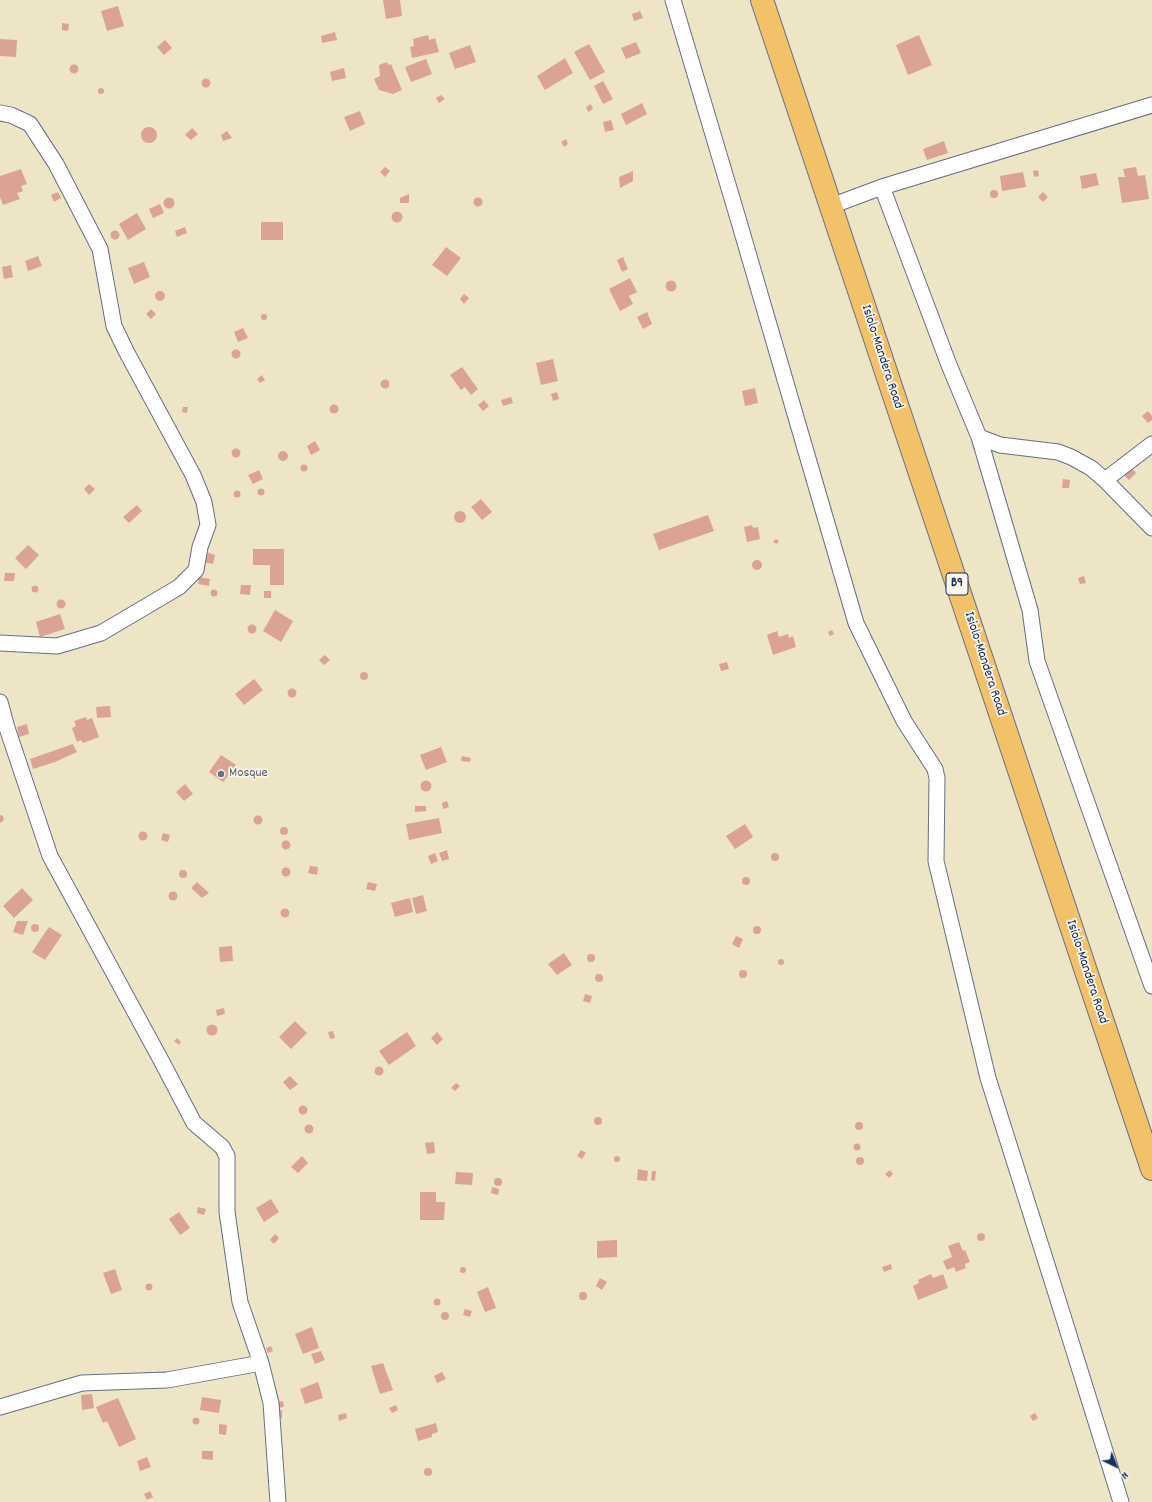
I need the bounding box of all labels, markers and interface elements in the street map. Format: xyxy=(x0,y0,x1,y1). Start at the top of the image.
street label: Isiolo-Mandera Road xyxy=(856,303,906,411)
road number: B9 xyxy=(946,573,968,595)
street label: Isiolo-Mandera Road xyxy=(959,610,1009,718)
place label: Mosque xyxy=(229,766,268,782)
marker: Mosque xyxy=(216,769,226,779)
street label: Isiolo-Mandera Road xyxy=(1061,918,1111,1026)
north arrow xyxy=(1096,1446,1136,1486)
text: N xyxy=(1117,1467,1132,1482)

